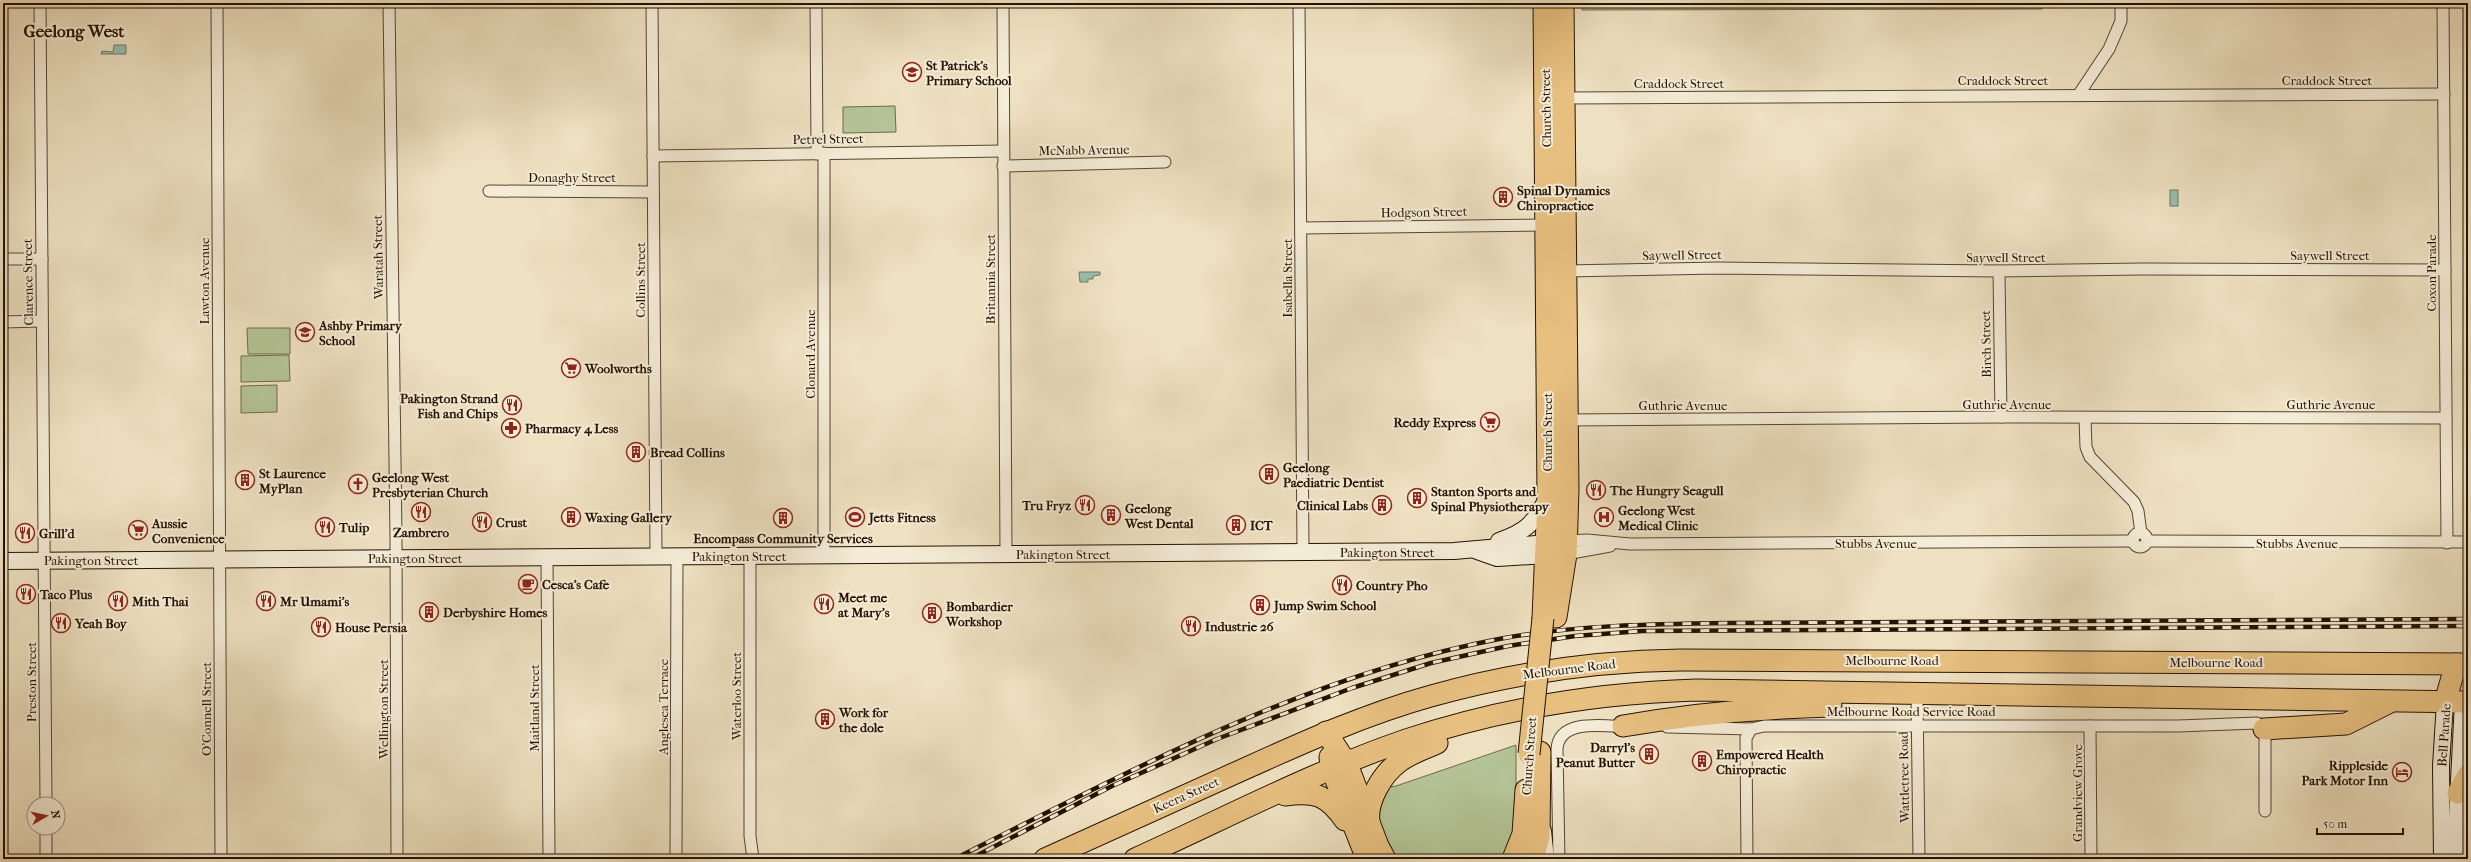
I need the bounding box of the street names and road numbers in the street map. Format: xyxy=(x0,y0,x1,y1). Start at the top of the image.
street label: Church Street xyxy=(1538,68,1554,148)
street label: Craddock Street xyxy=(1958,73,2049,88)
street label: Craddock Street xyxy=(2282,73,2373,88)
street label: Craddock Street xyxy=(1634,76,1725,91)
street label: Petrel Street xyxy=(792,131,864,147)
street label: McNabb Avenue xyxy=(1038,142,1130,158)
street label: Donaghy Street xyxy=(528,170,616,185)
street label: Hodgson Street xyxy=(1381,204,1468,220)
street label: Waratah Street xyxy=(370,214,386,300)
street label: Britannia Street xyxy=(983,233,998,324)
street label: Coxon Parade xyxy=(2424,234,2439,312)
street label: Lawton Avenue xyxy=(197,237,212,324)
street label: Clarence Street xyxy=(20,238,36,326)
street label: Isabella Street xyxy=(1280,238,1295,318)
street label: Collins Street xyxy=(633,242,648,318)
street label: Saywell Street xyxy=(1642,247,1722,263)
street label: Saywell Street xyxy=(2290,248,2370,263)
street label: Saywell Street xyxy=(1966,250,2046,265)
street label: Clonard Avenue xyxy=(803,309,818,399)
street label: Birch Street xyxy=(1978,310,1994,378)
street label: Church Street xyxy=(1540,392,1555,471)
street label: Guthrie Avenue xyxy=(1963,397,2052,412)
street label: Guthrie Avenue xyxy=(2287,397,2376,412)
street label: Guthrie Avenue xyxy=(1639,398,1728,413)
street label: Stubbs Avenue xyxy=(1835,536,1917,551)
street label: Stubbs Avenue xyxy=(2256,536,2338,551)
street label: Pakington Street xyxy=(1340,545,1435,560)
street label: Pakington Street xyxy=(1016,547,1111,562)
street label: Pakington Street xyxy=(692,549,787,564)
street label: Pakington Street xyxy=(368,551,463,566)
street label: Pakington Street xyxy=(44,553,139,568)
street label: Preston Street xyxy=(24,641,39,722)
street label: Waterloo Street xyxy=(729,652,744,741)
street label: Melbourne Road xyxy=(1845,653,1940,668)
street label: Melbourne Road xyxy=(2169,655,2264,670)
street label: Melbourne Road xyxy=(1522,656,1617,682)
street label: Anglesea Terrace xyxy=(656,658,671,756)
street label: Wellington Street xyxy=(376,659,391,760)
street label: O'Connell Street xyxy=(199,662,214,756)
street label: Maitland Street xyxy=(527,664,542,752)
street label: Bell Parade xyxy=(2434,702,2454,767)
street label: Melbourne Road Service Road xyxy=(1826,704,1996,719)
street label: Church Street xyxy=(1519,716,1539,796)
street label: Wattletree Road xyxy=(1896,730,1912,824)
street label: Grandview Grove xyxy=(2070,743,2085,842)
street label: Keera Street xyxy=(1151,774,1222,816)

